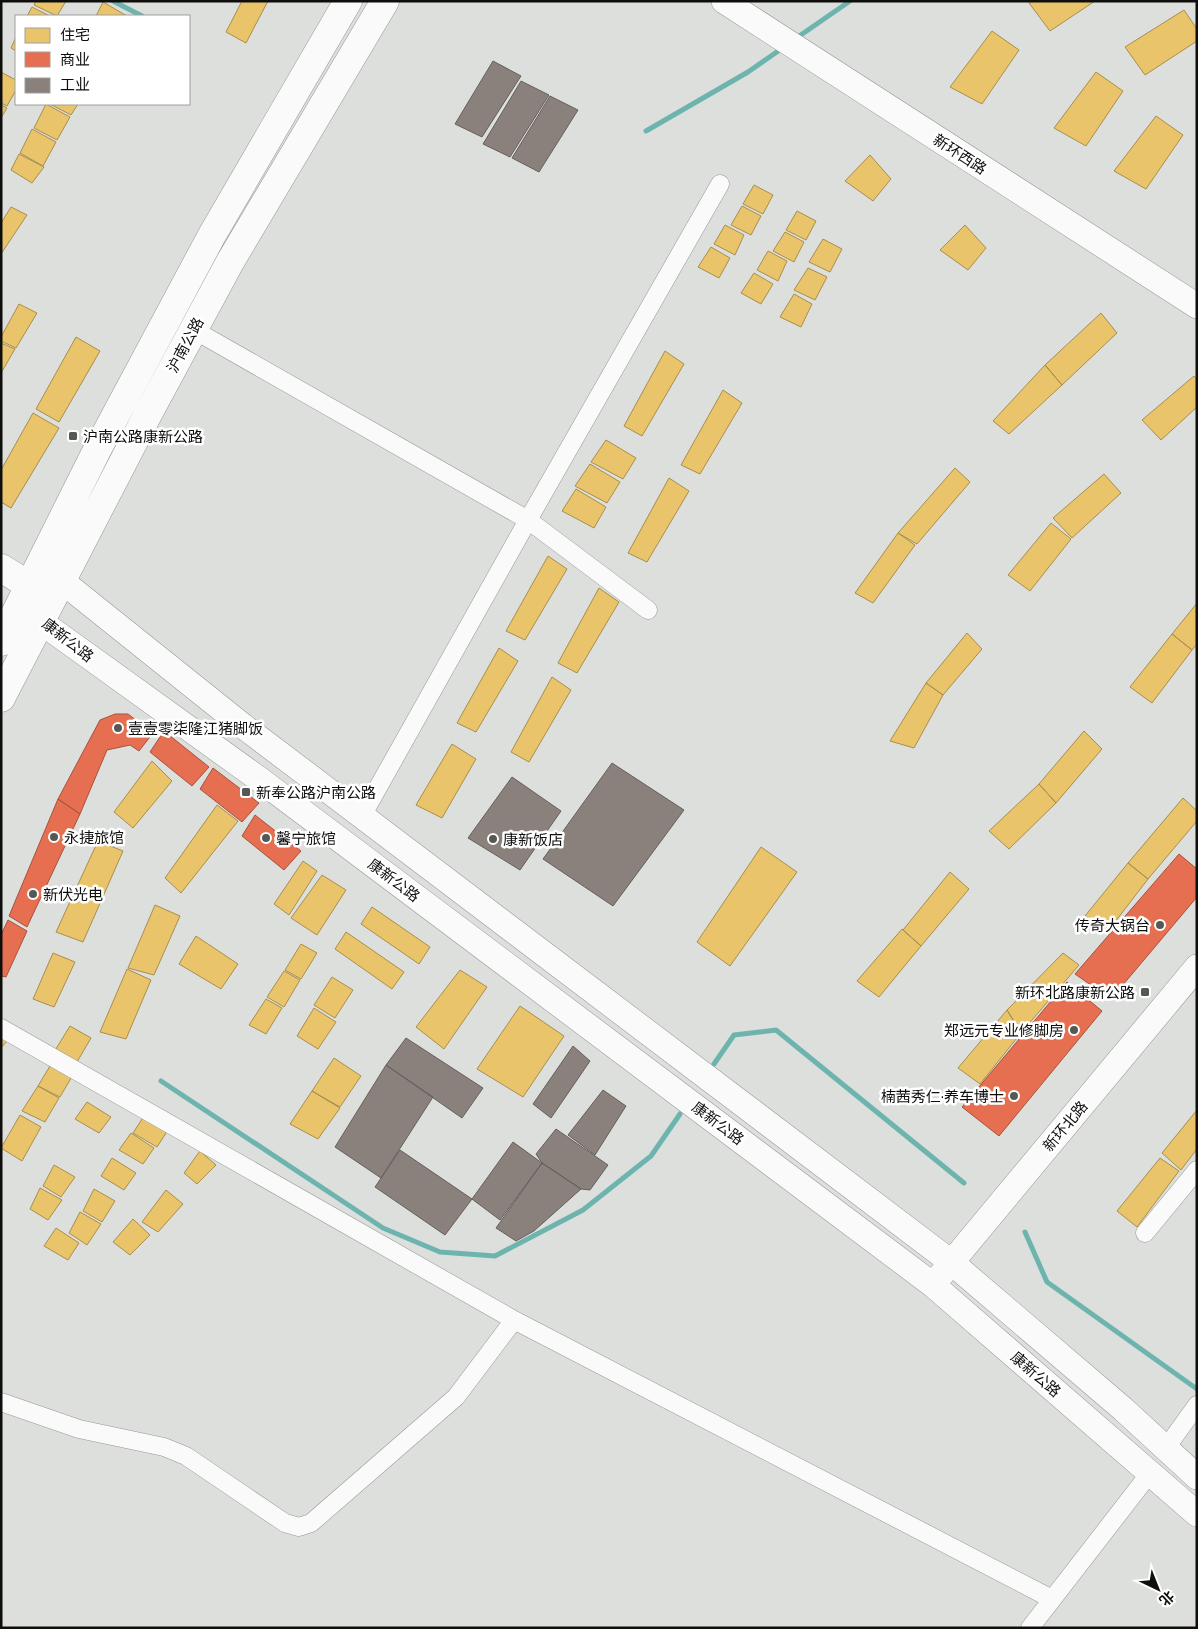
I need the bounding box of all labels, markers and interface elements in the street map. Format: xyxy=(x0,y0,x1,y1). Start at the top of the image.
legend xyxy=(15,15,190,105)
text: 住宅 xyxy=(60,23,90,46)
text: 商业 xyxy=(60,48,90,71)
text: 工业 xyxy=(60,73,90,96)
street label: 新环西路 xyxy=(929,128,991,180)
street label: 沪南公路 xyxy=(161,313,209,377)
place label: 沪南公路康新公路 xyxy=(83,425,203,448)
marker: 沪南公路康新公路 xyxy=(67,430,79,442)
street label: 康新公路 xyxy=(37,612,99,668)
place label: 壹壹零柒隆江猪脚饭 xyxy=(128,717,263,740)
marker: 壹壹零柒隆江猪脚饭 xyxy=(112,722,124,734)
place label: 新奉公路沪南公路 xyxy=(256,781,376,804)
marker: 新奉公路沪南公路 xyxy=(240,786,252,798)
place label: 永捷旅馆 xyxy=(64,826,124,849)
place label: 馨宁旅馆 xyxy=(276,827,336,850)
place label: 康新饭店 xyxy=(503,828,563,851)
marker: 永捷旅馆 xyxy=(48,831,60,843)
marker: 馨宁旅馆 xyxy=(260,832,272,844)
marker: 康新饭店 xyxy=(487,833,499,845)
street label: 康新公路 xyxy=(363,853,425,907)
place label: 新伏光电 xyxy=(43,883,103,906)
marker: 新伏光电 xyxy=(27,888,39,900)
place label: 传奇大锅台 xyxy=(1075,914,1150,937)
marker: 传奇大锅台 xyxy=(1154,919,1166,931)
place label: 新环北路康新公路 xyxy=(1015,981,1135,1004)
marker: 新环北路康新公路 xyxy=(1139,986,1151,998)
place label: 郑远元专业修脚房 xyxy=(944,1019,1064,1042)
marker: 郑远元专业修脚房 xyxy=(1068,1024,1080,1036)
place label: 楠茜秀仁·养车博士 xyxy=(881,1085,1004,1108)
marker: 楠茜秀仁·养车博士 xyxy=(1008,1090,1020,1102)
street label: 康新公路 xyxy=(687,1096,749,1150)
street label: 新环北路 xyxy=(1037,1096,1093,1156)
street label: 康新公路 xyxy=(1006,1346,1066,1402)
north arrow xyxy=(1133,1564,1183,1614)
text: 北 xyxy=(1155,1586,1179,1611)

